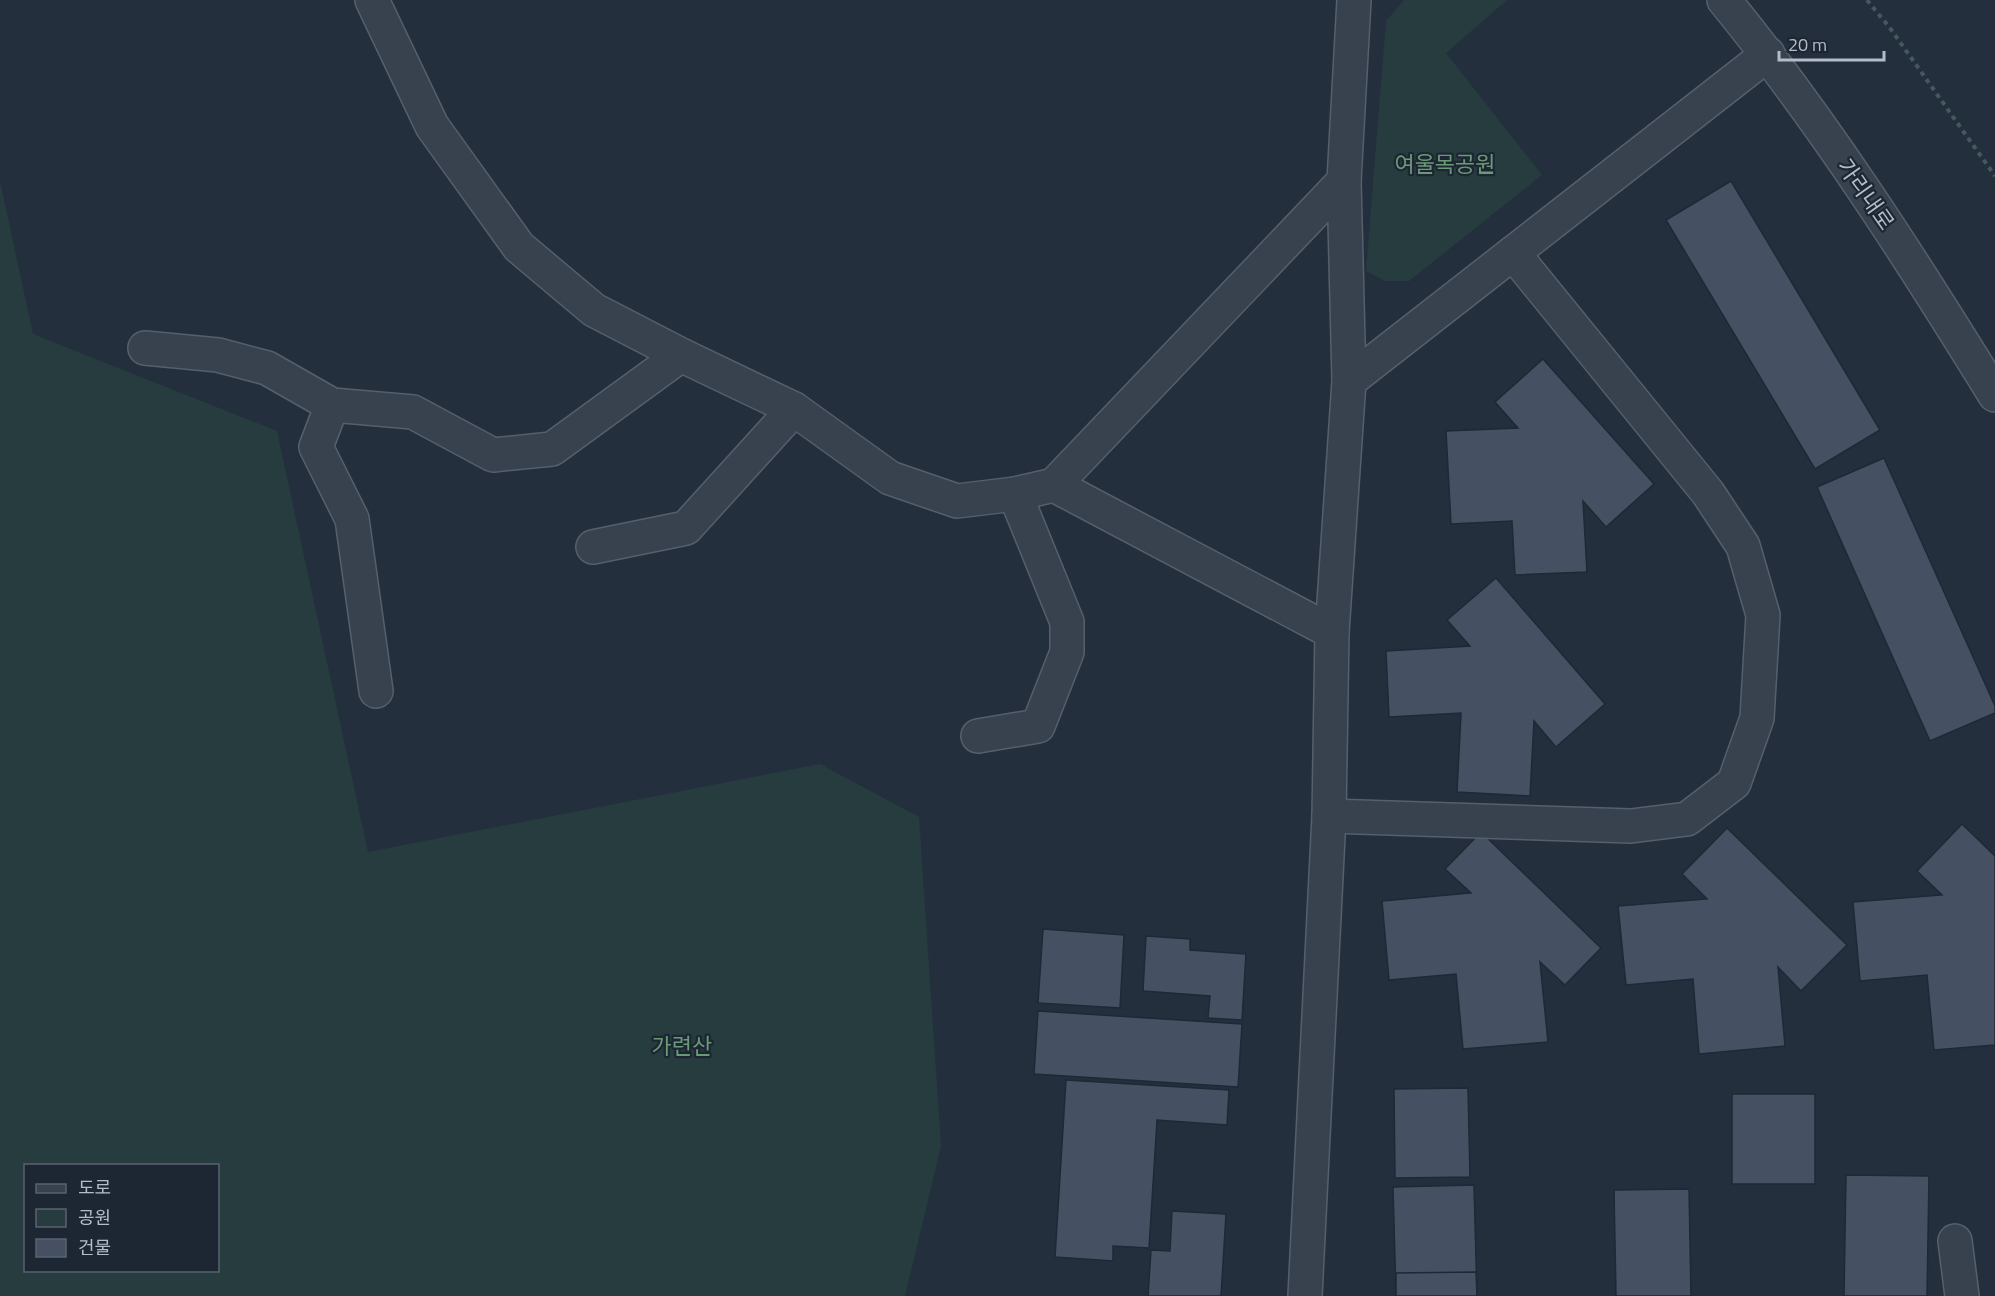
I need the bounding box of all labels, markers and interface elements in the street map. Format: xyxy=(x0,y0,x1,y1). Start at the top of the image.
scale bar xyxy=(1779,24,1884,62)
text: 20 m xyxy=(1788,31,1827,58)
park label: 여울목공원 xyxy=(1394,147,1496,181)
street label: 가리내로 xyxy=(1829,151,1903,237)
park label: 가련산 xyxy=(652,1029,712,1063)
legend xyxy=(24,1164,219,1272)
text: 도로 xyxy=(78,1174,111,1201)
text: 공원 xyxy=(78,1204,111,1231)
text: 건물 xyxy=(78,1234,111,1261)

